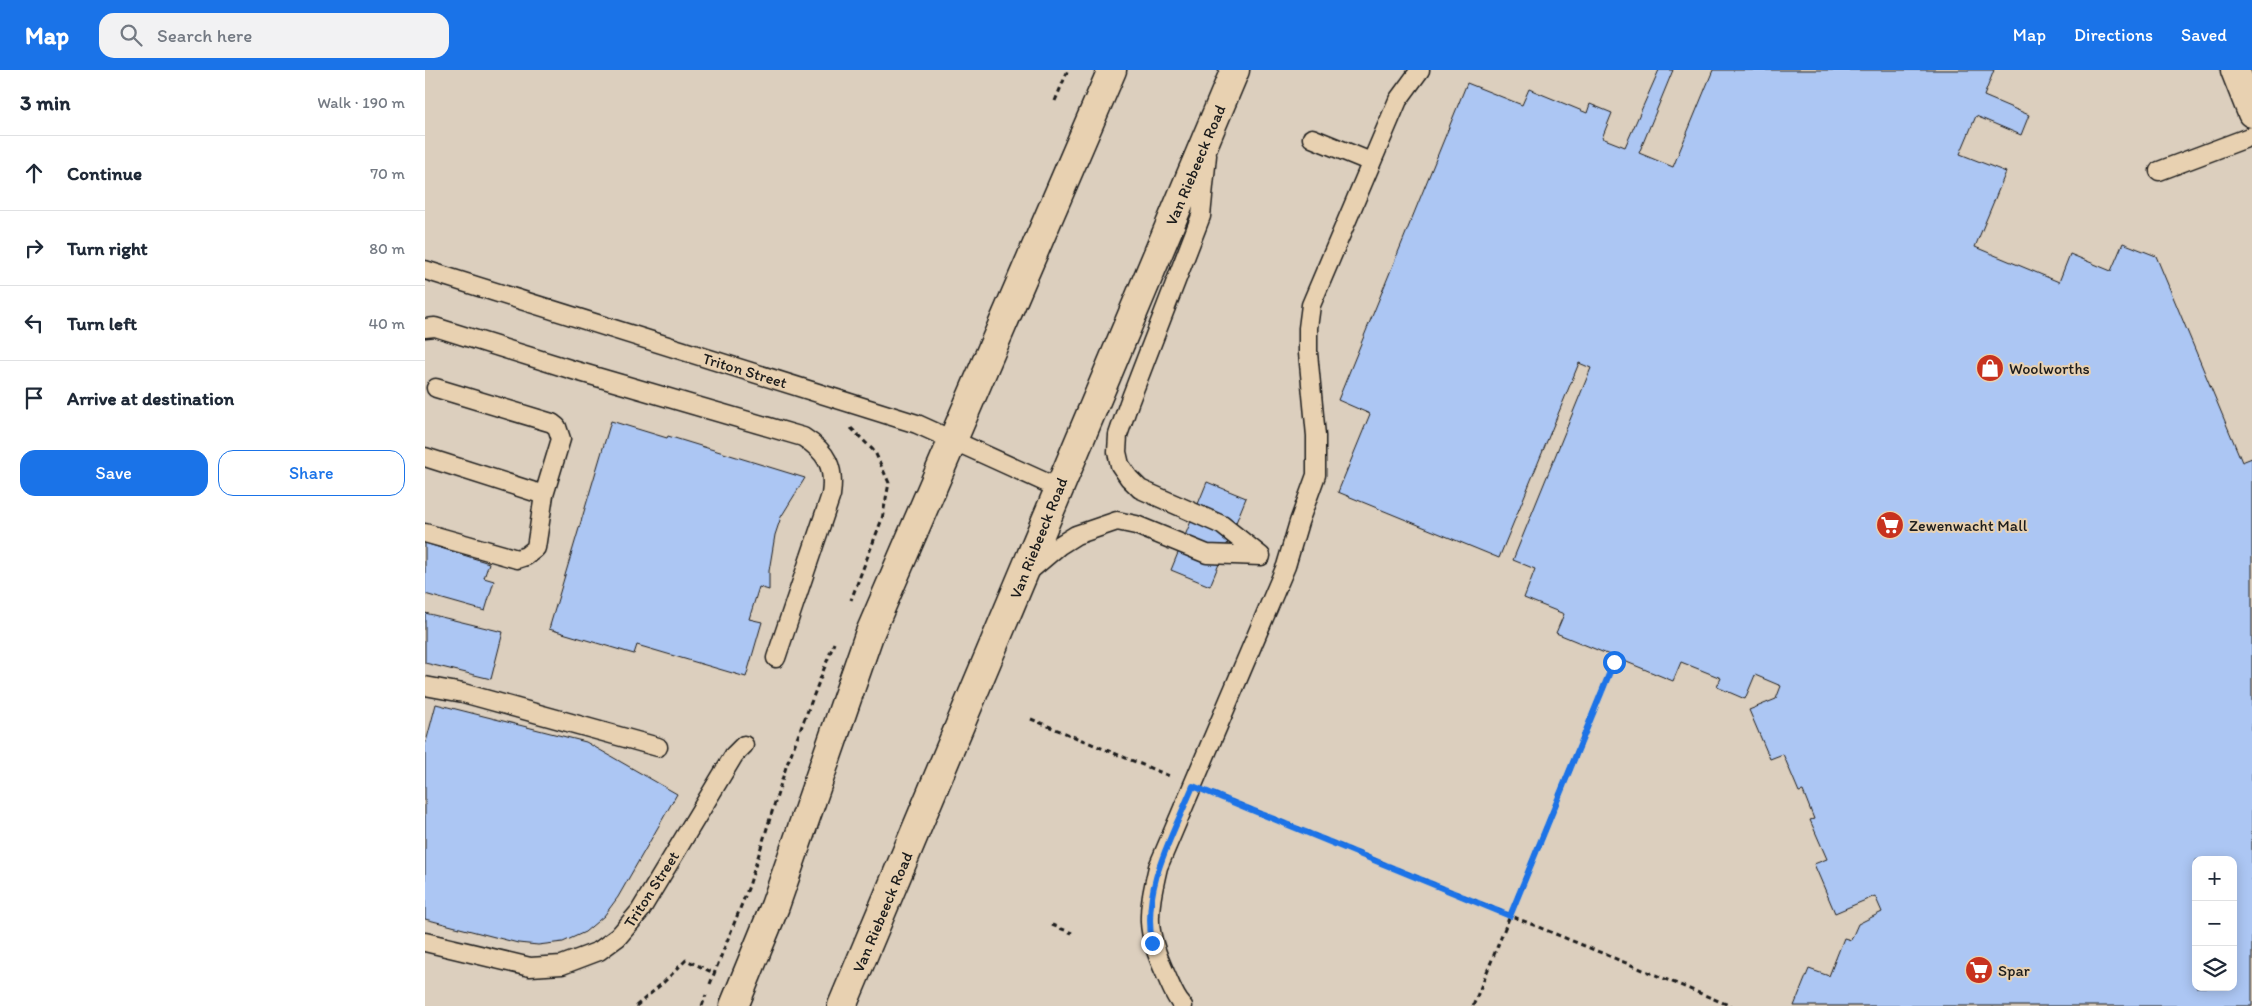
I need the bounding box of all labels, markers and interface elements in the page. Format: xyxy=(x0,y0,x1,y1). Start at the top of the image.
search box xyxy=(99,13,449,58)
text: Map xyxy=(25,21,69,50)
icon: search xyxy=(117,21,145,49)
text: Search here xyxy=(157,24,252,47)
text: Map xyxy=(2013,24,2046,46)
text: Directions xyxy=(2074,24,2153,46)
text: Saved xyxy=(2181,24,2227,46)
text: 3 min xyxy=(20,90,70,115)
text: Walk · 190 m xyxy=(317,93,405,112)
street label: Van Riebeeck Road xyxy=(1161,102,1230,228)
icon: ahead xyxy=(20,159,48,187)
text: Continue xyxy=(67,162,142,185)
text: 70 m xyxy=(370,164,405,183)
icon: right xyxy=(20,234,48,262)
text: Turn right xyxy=(67,237,148,260)
text: 80 m xyxy=(369,239,405,258)
icon: left xyxy=(20,309,48,337)
text: Turn left xyxy=(67,312,137,335)
text: 40 m xyxy=(368,314,405,333)
street label: Triton Street xyxy=(700,349,789,392)
shop icon: Woolworths xyxy=(1975,353,2005,383)
place label: Woolworths xyxy=(2009,359,2090,378)
icon: arrive xyxy=(20,384,48,412)
text: Arrive at destination xyxy=(67,387,234,410)
button: Save xyxy=(20,450,208,496)
button: Share xyxy=(218,450,405,496)
street label: Van Riebeeck Road xyxy=(1005,474,1072,602)
supermarket icon: Zewenwacht Mall xyxy=(1875,510,1905,540)
place label: Zewenwacht Mall xyxy=(1909,516,2028,535)
route start xyxy=(1603,651,1626,674)
street label: Triton Street xyxy=(620,847,683,931)
street label: Van Riebeeck Road xyxy=(848,849,917,975)
map controls xyxy=(2192,856,2237,991)
button: + xyxy=(2192,856,2237,901)
button: − xyxy=(2192,901,2237,946)
route end xyxy=(1141,932,1164,955)
button: layers xyxy=(2192,946,2237,991)
supermarket icon: Spar xyxy=(1964,955,1994,985)
place label: Spar xyxy=(1998,961,2030,980)

